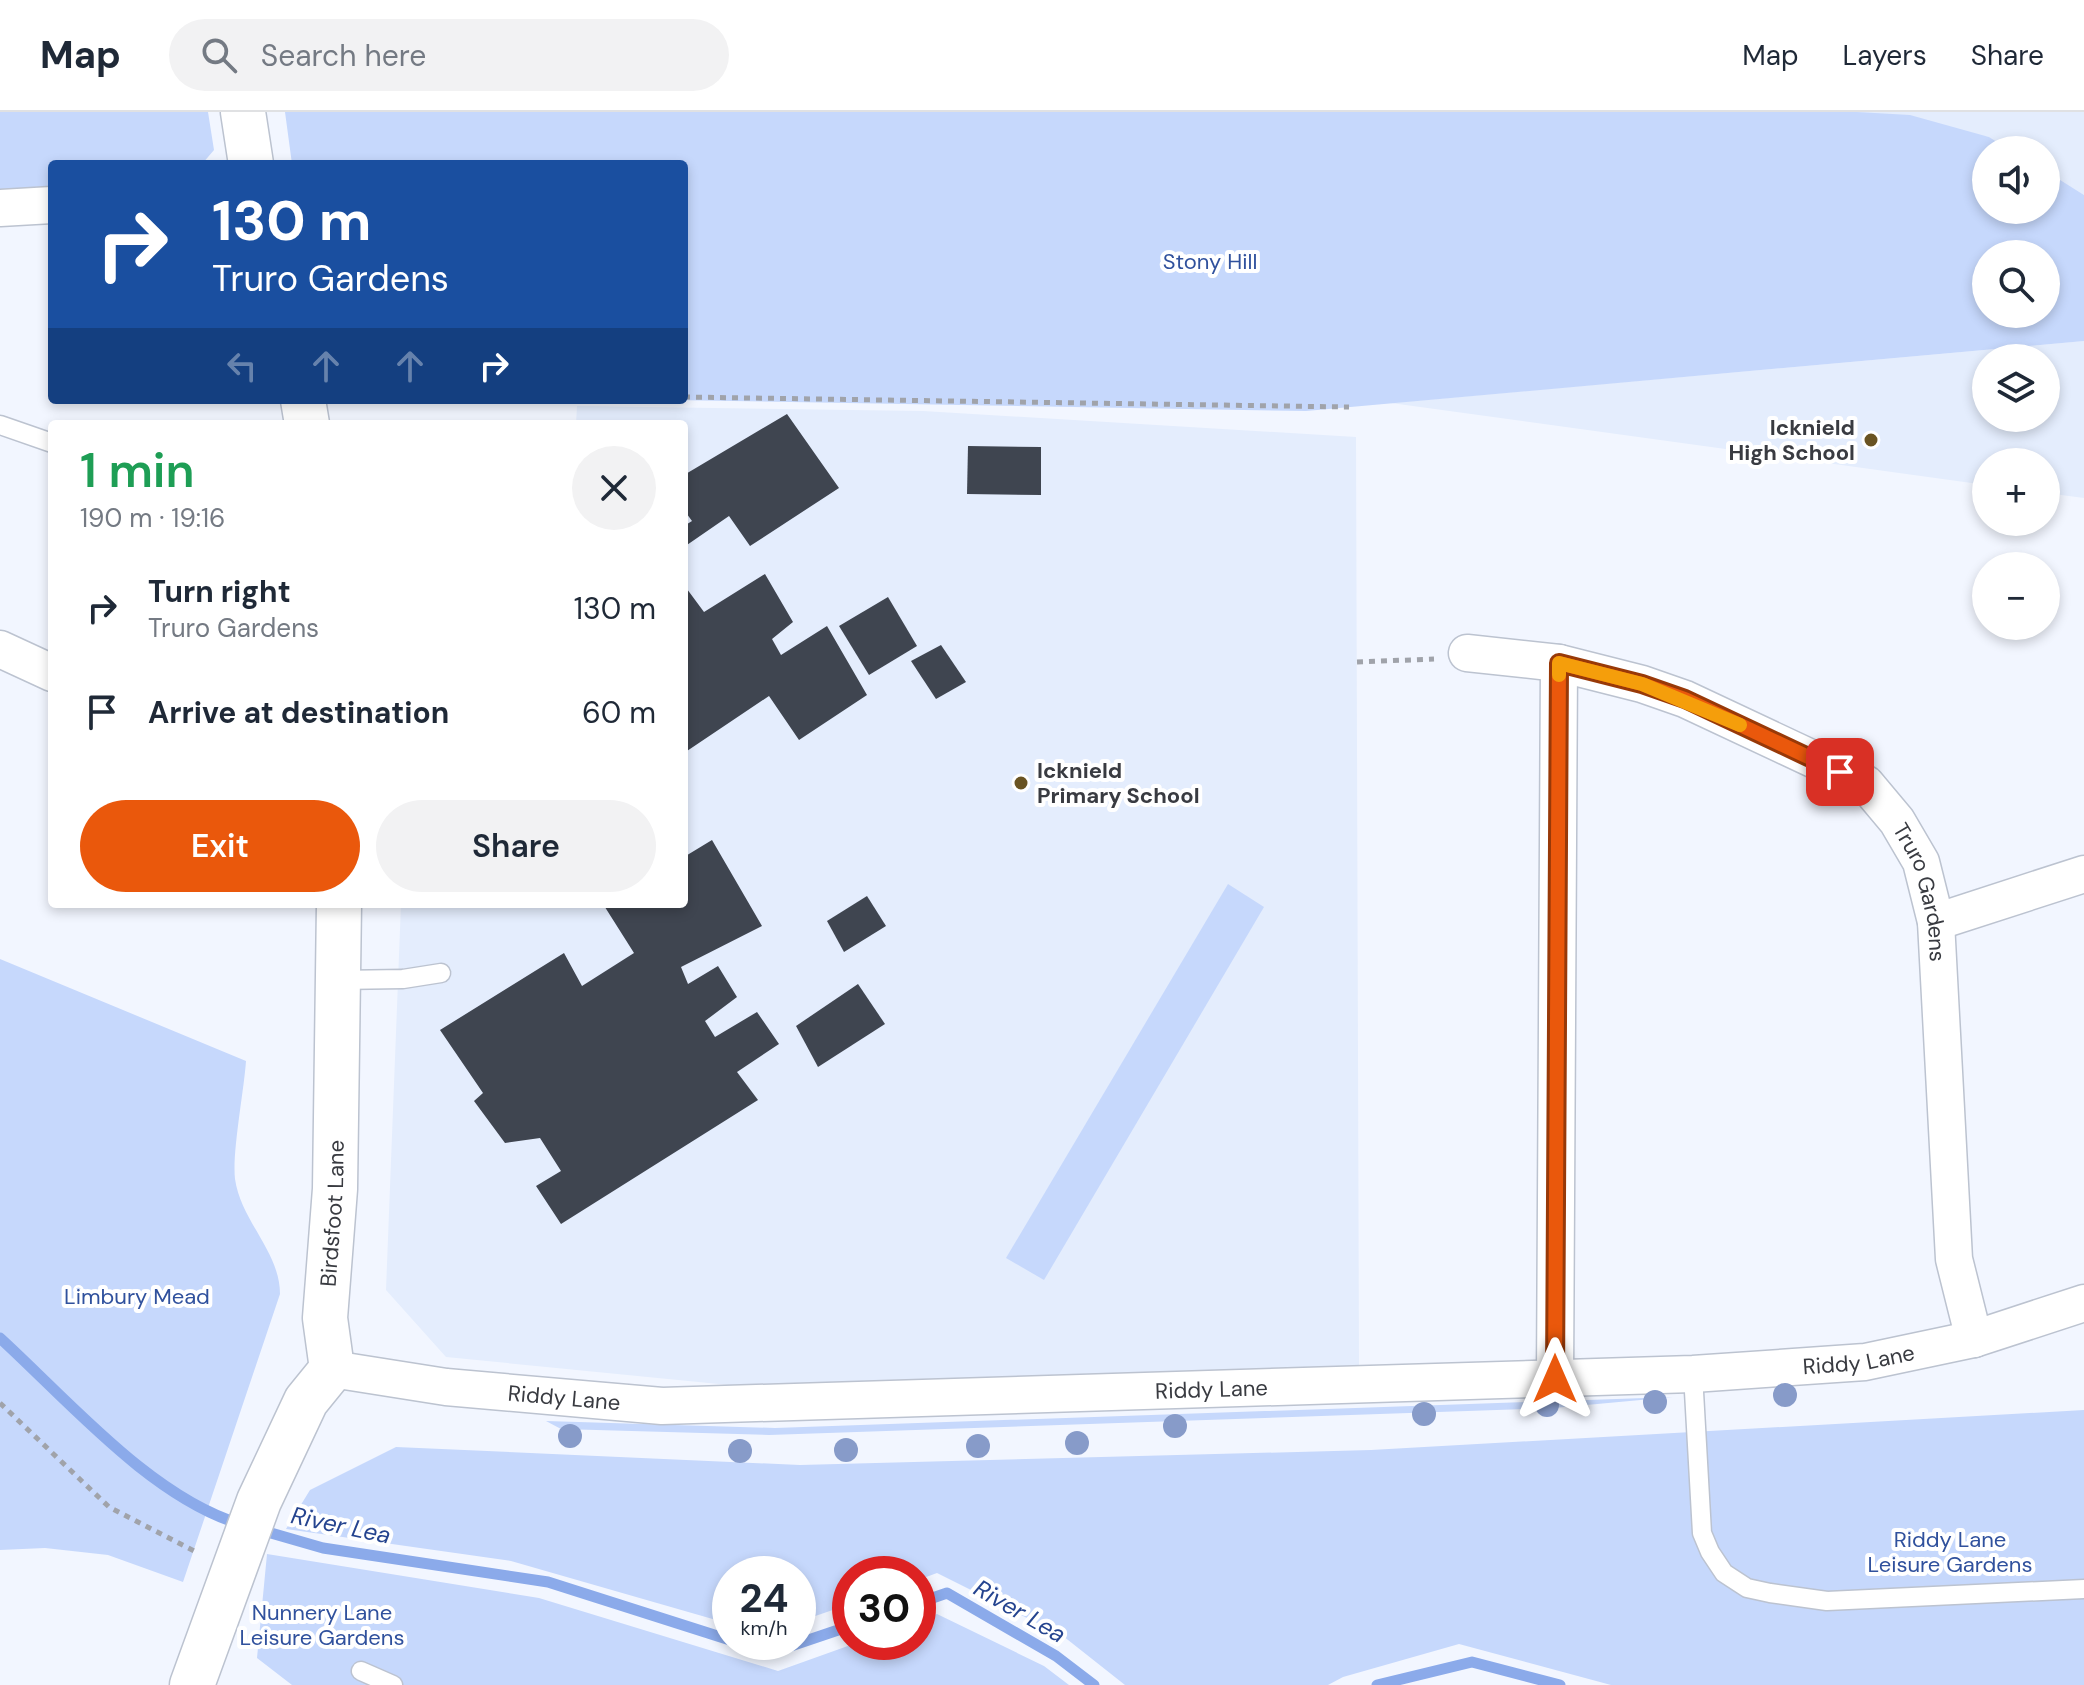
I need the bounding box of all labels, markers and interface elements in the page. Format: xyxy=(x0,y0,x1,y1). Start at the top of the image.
search box xyxy=(169,19,729,91)
text: Map xyxy=(40,30,121,80)
icon: search xyxy=(197,33,241,77)
text: Search here xyxy=(261,36,426,75)
text: Map xyxy=(1742,37,1799,74)
text: Layers xyxy=(1843,37,1927,74)
text: Share xyxy=(1971,37,2044,74)
map controls xyxy=(1972,136,2060,640)
button: sound xyxy=(1972,136,2060,224)
text: 130 m xyxy=(212,184,371,257)
icon: right xyxy=(80,192,184,296)
button: search xyxy=(1972,240,2060,328)
park label: Stony Hill xyxy=(1163,247,1257,276)
text: Truro Gardens xyxy=(212,255,449,302)
icon: left xyxy=(220,344,264,388)
icon: ahead xyxy=(304,344,348,388)
icon: ahead xyxy=(388,344,432,388)
icon: right xyxy=(472,344,516,388)
button: layers xyxy=(1972,344,2060,432)
place label: Icknield High School xyxy=(1728,413,1855,467)
marker: Icknield High School xyxy=(1862,431,1880,449)
text: 1 min xyxy=(80,439,195,502)
button: close xyxy=(572,446,656,530)
button: + xyxy=(1972,448,2060,536)
text: 190 m · 19:16 xyxy=(80,501,225,535)
button: − xyxy=(1972,552,2060,640)
text: Turn right xyxy=(148,572,291,611)
icon: right xyxy=(80,586,124,630)
text: 130 m xyxy=(574,589,656,628)
text: Truro Gardens xyxy=(148,611,319,645)
icon: arrive xyxy=(80,690,124,734)
text: Arrive at destination xyxy=(148,693,449,732)
text: 60 m xyxy=(582,693,656,732)
pin xyxy=(1806,738,1874,806)
icon: arrive xyxy=(1818,750,1862,794)
place label: Icknield Primary School xyxy=(1037,756,1200,810)
marker: Icknield Primary School xyxy=(1012,774,1030,792)
button: Exit xyxy=(80,800,360,892)
button: Share xyxy=(376,800,656,892)
street label: Truro Gardens xyxy=(1887,817,1953,962)
street label: Birdsfoot Lane xyxy=(313,1140,350,1288)
park label: Limbury Mead xyxy=(64,1282,210,1311)
position arrow xyxy=(1513,1337,1597,1421)
street label: Riddy Lane xyxy=(1802,1337,1917,1381)
street label: Riddy Lane xyxy=(1155,1373,1268,1405)
street label: Riddy Lane xyxy=(507,1378,622,1417)
water label: River Lea xyxy=(288,1499,394,1551)
park label: Riddy Lane Leisure Gardens xyxy=(1868,1525,2032,1579)
speed limit sign: 30 xyxy=(832,1556,936,1660)
text: 24 xyxy=(740,1572,788,1624)
water label: River Lea xyxy=(968,1572,1072,1650)
park label: Nunnery Lane Leisure Gardens xyxy=(240,1598,404,1652)
text: km/h xyxy=(740,1615,788,1641)

